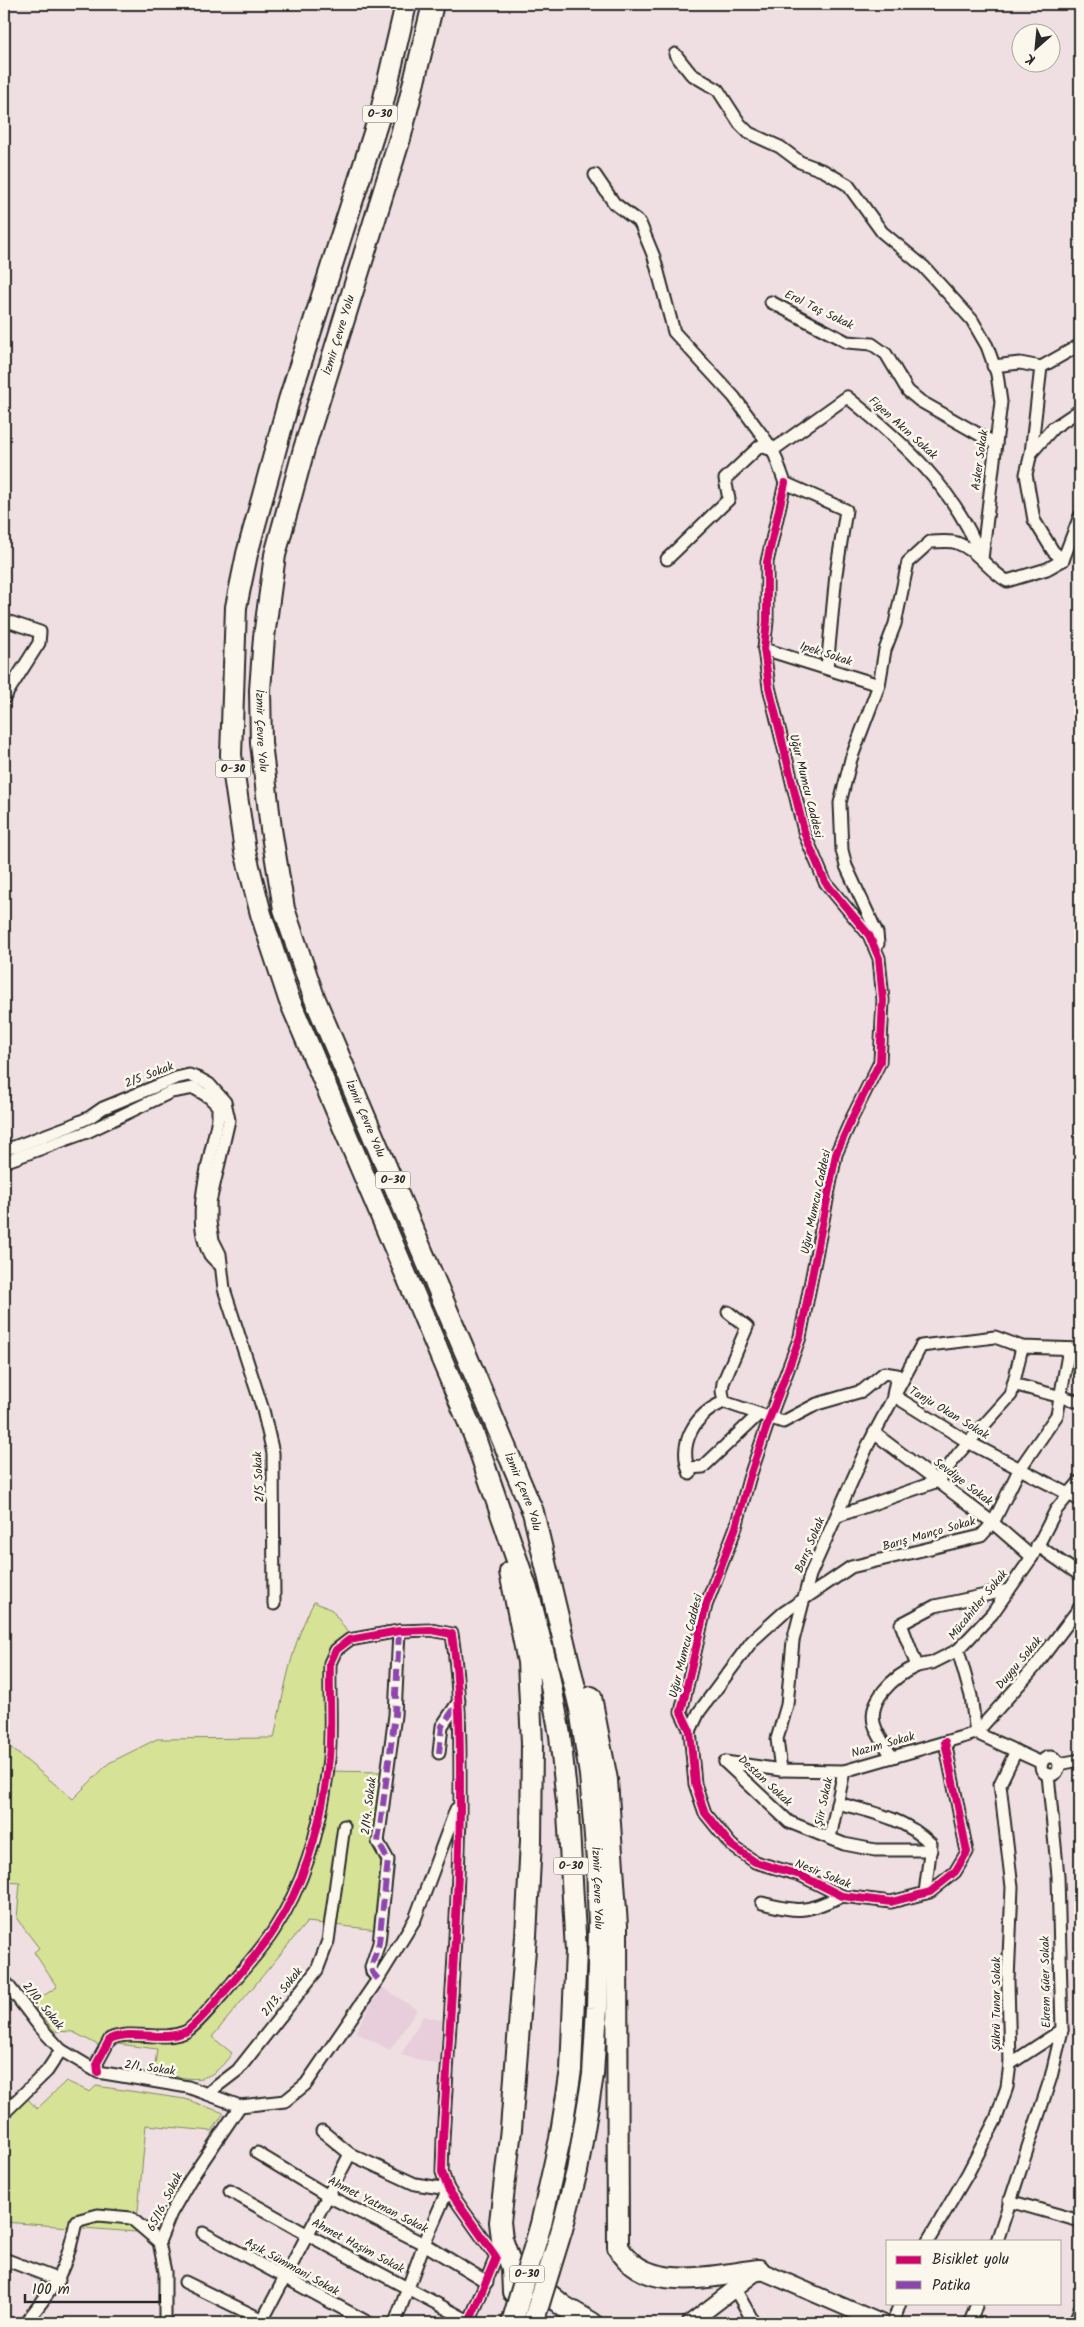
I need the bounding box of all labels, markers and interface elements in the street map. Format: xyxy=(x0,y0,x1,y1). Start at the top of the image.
north arrow xyxy=(1012,22,1062,72)
text: K xyxy=(1021,47,1039,70)
road number: O-30 xyxy=(362,106,398,122)
street label: Erol Taş Sokak xyxy=(781,285,857,335)
street label: İzmir Çevre Yolu xyxy=(318,292,360,378)
street label: Figen Akın Sokak xyxy=(864,392,942,465)
street label: Asker Sokak xyxy=(966,428,994,491)
street label: Ipek Sokak xyxy=(797,637,855,671)
street label: İzmir Çevre Yolu xyxy=(250,689,274,773)
street label: Uğur Mumcu Caddesi xyxy=(784,732,828,841)
road number: O-30 xyxy=(216,761,250,778)
street label: 2/5 Sokak xyxy=(122,1057,177,1093)
street label: İzmir Çevre Yolu xyxy=(341,1077,391,1161)
street label: Uğur Mumcu Caddesi xyxy=(796,1147,837,1256)
road number: O-30 xyxy=(376,1172,410,1188)
street label: Tanju Okan Sokak xyxy=(905,1382,993,1445)
street label: İzmir Çevre Yolu xyxy=(499,1449,547,1533)
street label: 2/5 Sokak xyxy=(248,1451,270,1503)
street label: Sevdiye Sokak xyxy=(929,1453,997,1511)
street label: Barış Manço Sokak xyxy=(880,1512,978,1556)
street label: Barış Sokak xyxy=(790,1514,830,1576)
street label: Mücahitler Sokak xyxy=(944,1565,1013,1644)
street label: Uğur Mumcu Caddesi xyxy=(664,1591,708,1700)
street label: Duygu Sokak xyxy=(991,1632,1047,1694)
street label: Nazım Sokak xyxy=(849,1727,917,1763)
street label: Destan Sokak xyxy=(733,1751,797,1812)
street label: Şiir Sokak xyxy=(810,1775,839,1828)
street label: 2/14. Sokak xyxy=(356,1776,382,1836)
street label: İzmir Çevre Yolu xyxy=(586,1846,609,1930)
street label: Nesir Sokak xyxy=(792,1854,854,1894)
road number: O-30 xyxy=(554,1858,588,1874)
street label: Ekrem Güer Sokak xyxy=(1036,1935,1056,2028)
street label: Şükrü Tunar Sokak xyxy=(987,1957,1006,2051)
street label: 2/13. Sokak xyxy=(257,1963,308,2021)
street label: 2/10. Sokak xyxy=(18,1978,69,2035)
street label: 2/1. Sokak xyxy=(123,2055,177,2081)
street label: 65/16. Sokak xyxy=(142,2169,188,2235)
street label: Ahmet Yatman Sokak xyxy=(325,2171,432,2239)
street label: Ahmet Haşim Sokak xyxy=(308,2213,408,2279)
street label: Aşık Sümmani Sokak xyxy=(241,2233,343,2301)
legend xyxy=(886,2240,1062,2304)
text: Bisiklet yolu xyxy=(932,2248,1009,2272)
road number: O-30 xyxy=(510,2266,544,2282)
scale bar xyxy=(25,2272,160,2304)
text: Patika xyxy=(932,2274,971,2298)
text: 100 m xyxy=(32,2278,70,2302)

